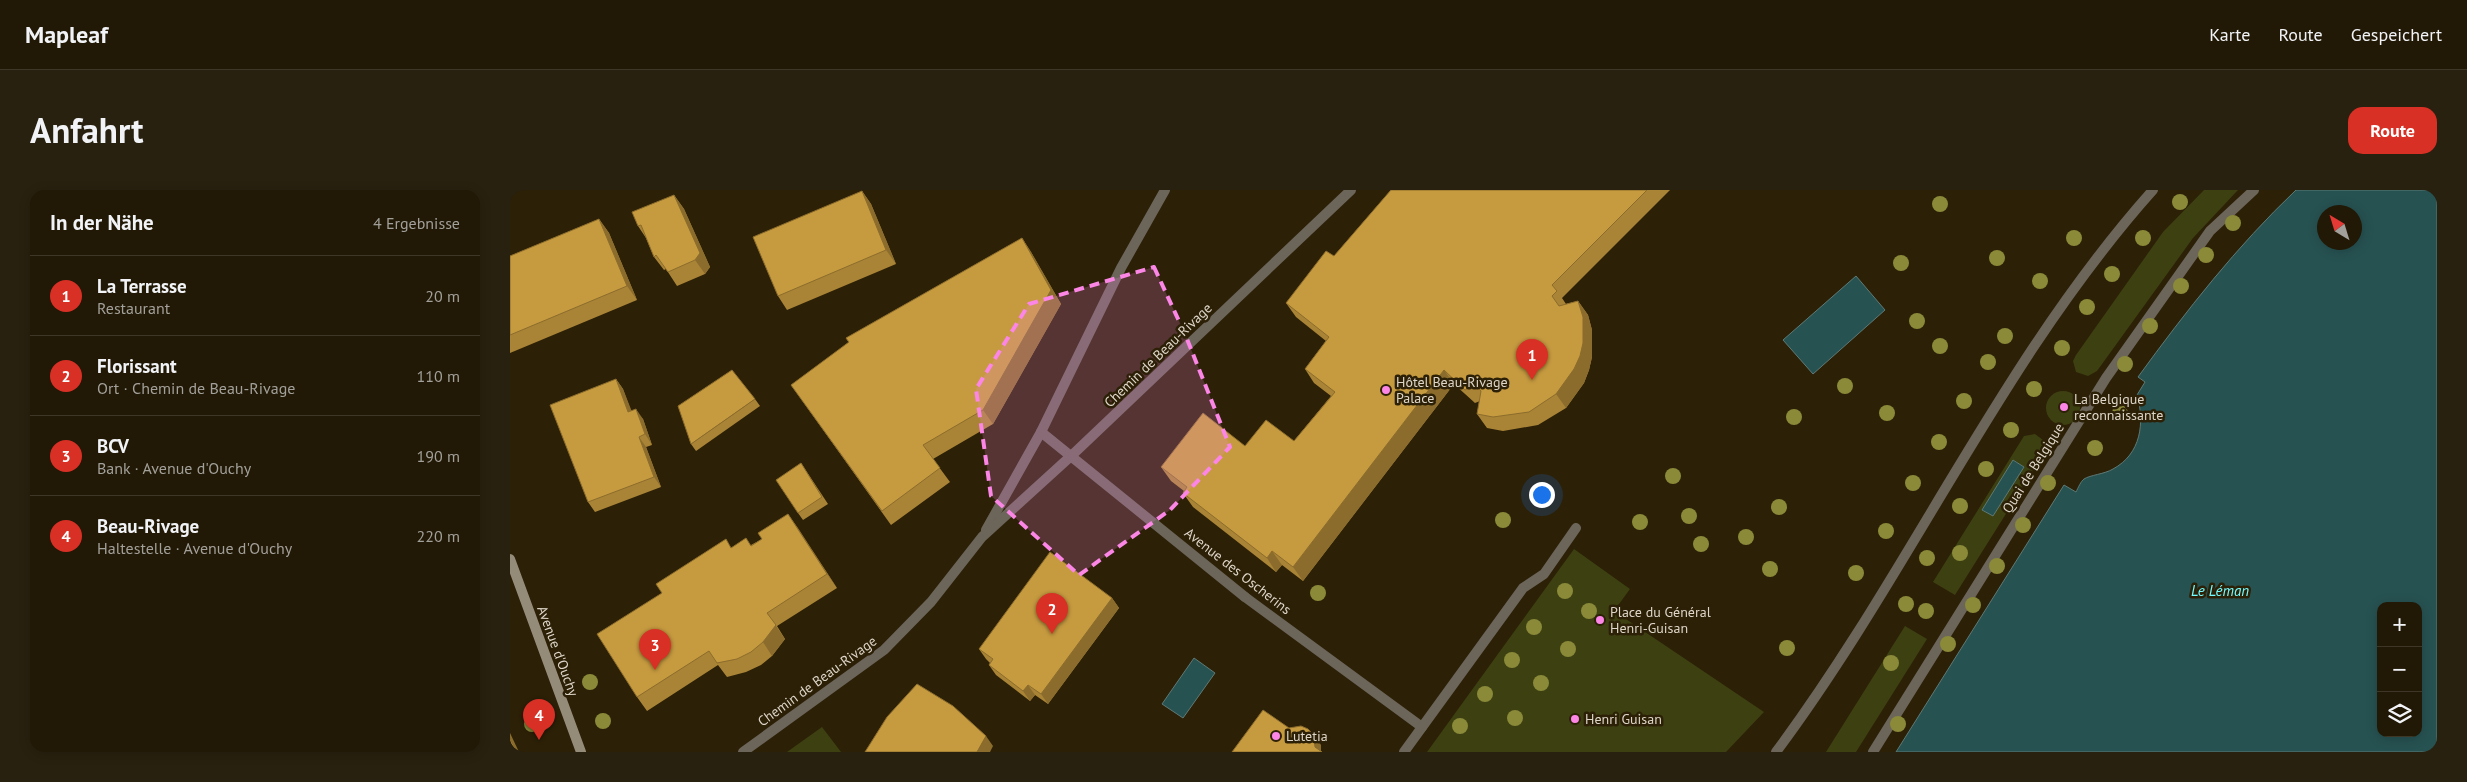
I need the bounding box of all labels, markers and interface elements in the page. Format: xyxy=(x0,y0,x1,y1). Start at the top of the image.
text: Mapleaf xyxy=(25,19,108,50)
text: Karte xyxy=(2209,23,2250,46)
text: Route xyxy=(2278,23,2323,46)
text: Gespeichert xyxy=(2351,23,2442,46)
text: Anfahrt xyxy=(30,107,143,153)
button: Route xyxy=(2348,107,2437,154)
north arrow xyxy=(2317,205,2362,250)
text: In der Nähe xyxy=(50,209,154,236)
text: 4 Ergebnisse xyxy=(373,213,460,233)
text: La Terrasse xyxy=(97,274,187,298)
text: 1 xyxy=(61,286,71,306)
text: 20 m xyxy=(425,286,460,306)
text: Restaurant xyxy=(97,298,170,318)
street label: Chemin de Beau-Rivage xyxy=(1100,299,1216,411)
pin: 1 xyxy=(1516,339,1548,380)
text: Florissant xyxy=(97,354,177,378)
text: 2 xyxy=(61,366,71,386)
text: 110 m xyxy=(417,366,460,386)
place label: Hôtel Beau-Rivage Palace xyxy=(1396,373,1508,407)
text: Ort · Chemin de Beau-Rivage xyxy=(97,378,295,398)
marker: Hôtel Beau-Rivage Palace xyxy=(1380,384,1392,396)
place label: La Belgique reconnaissante xyxy=(2074,390,2163,424)
marker: La Belgique reconnaissante xyxy=(2058,401,2070,413)
street label: Quai de Belgique xyxy=(1998,420,2068,516)
text: BCV xyxy=(97,434,129,458)
text: 3 xyxy=(61,446,71,466)
text: 190 m xyxy=(417,446,460,466)
text: Bank · Avenue d'Ouchy xyxy=(97,458,251,478)
your location xyxy=(1529,482,1555,508)
text: Beau-Rivage xyxy=(97,514,199,538)
street label: Avenue des Oscherins xyxy=(1181,524,1295,618)
text: 4 xyxy=(61,526,71,546)
text: 220 m xyxy=(417,526,460,546)
text: Haltestelle · Avenue d'Ouchy xyxy=(97,538,292,558)
water label: Le Léman xyxy=(2191,581,2249,600)
pin: 2 xyxy=(1036,593,1068,634)
map controls xyxy=(2377,602,2422,737)
button: + xyxy=(2377,602,2422,647)
street label: Avenue d'Ouchy xyxy=(533,603,583,699)
place label: Place du Général Henri-Guisan xyxy=(1610,603,1711,637)
marker: Place du Général Henri-Guisan xyxy=(1594,614,1606,626)
pin: 3 xyxy=(639,629,671,670)
street label: Chemin de Beau-Rivage xyxy=(754,632,880,730)
button: − xyxy=(2377,647,2422,692)
button: layers xyxy=(2377,692,2422,737)
pin: 4 xyxy=(523,699,555,740)
place label: Henri Guisan xyxy=(1585,710,1662,728)
marker: Henri Guisan xyxy=(1569,713,1581,725)
place label: Lutetia xyxy=(1286,727,1328,745)
marker: Lutetia xyxy=(1270,730,1282,742)

